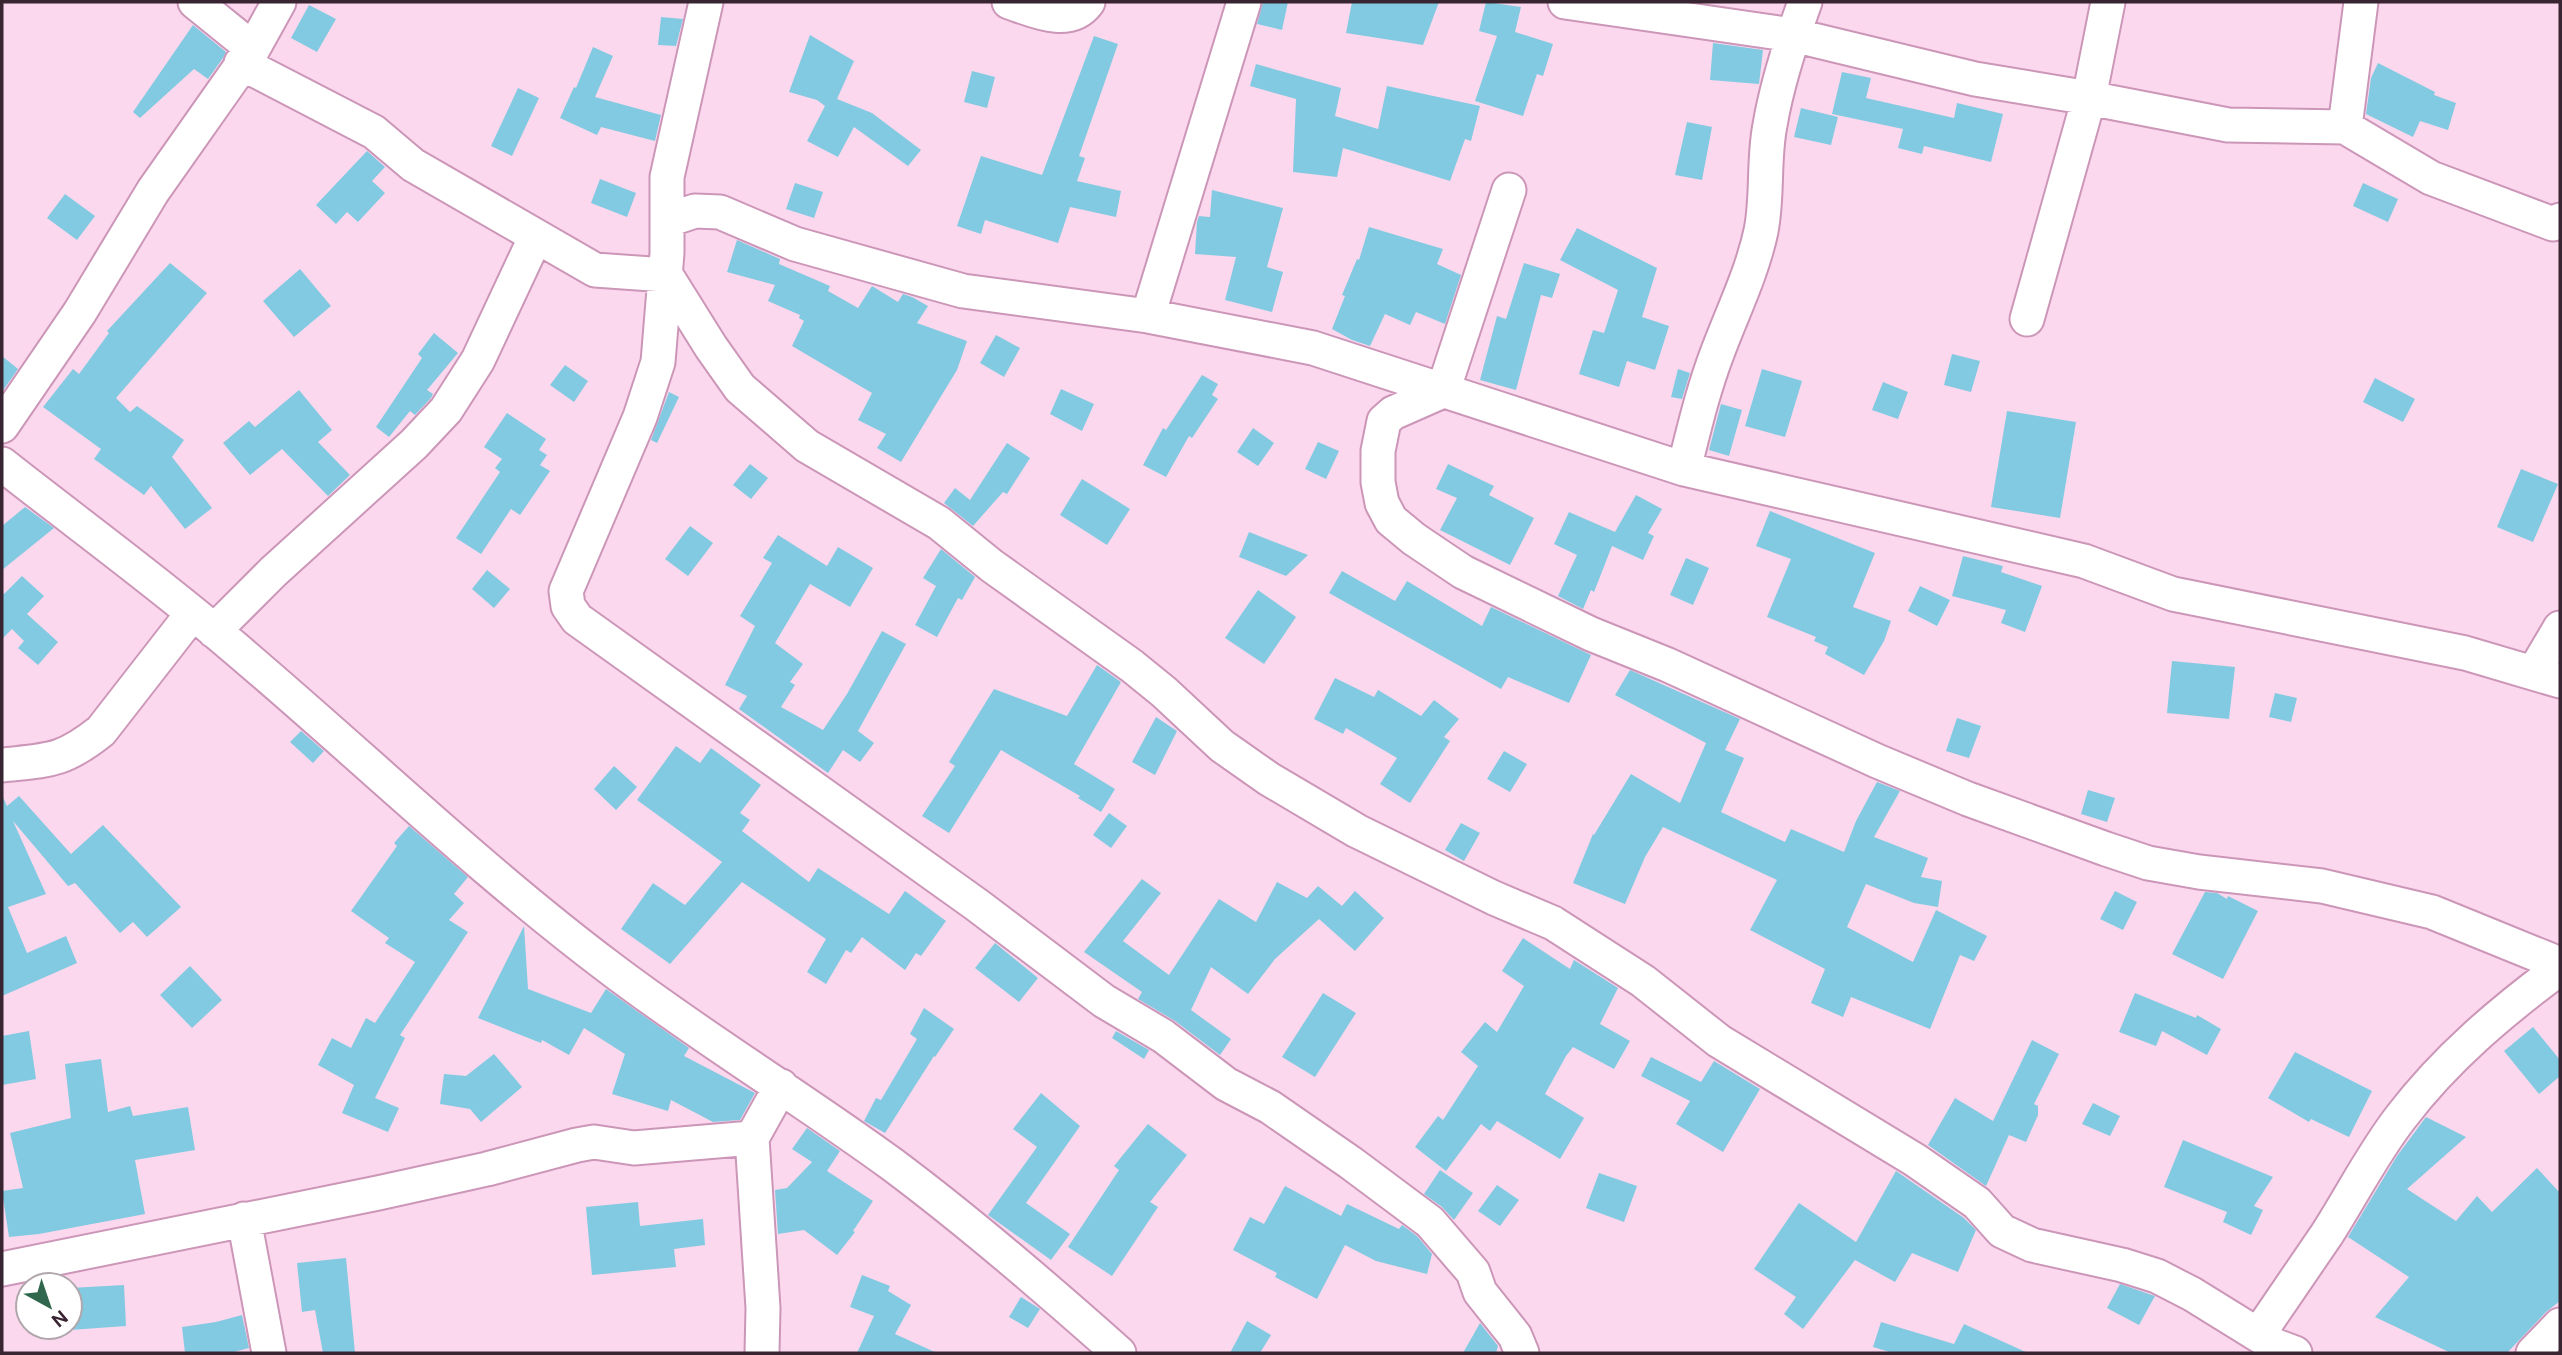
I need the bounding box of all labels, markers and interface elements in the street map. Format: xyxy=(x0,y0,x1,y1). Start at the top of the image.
north arrow xyxy=(14,1271,84,1341)
text: N xyxy=(46,1305,73,1333)

